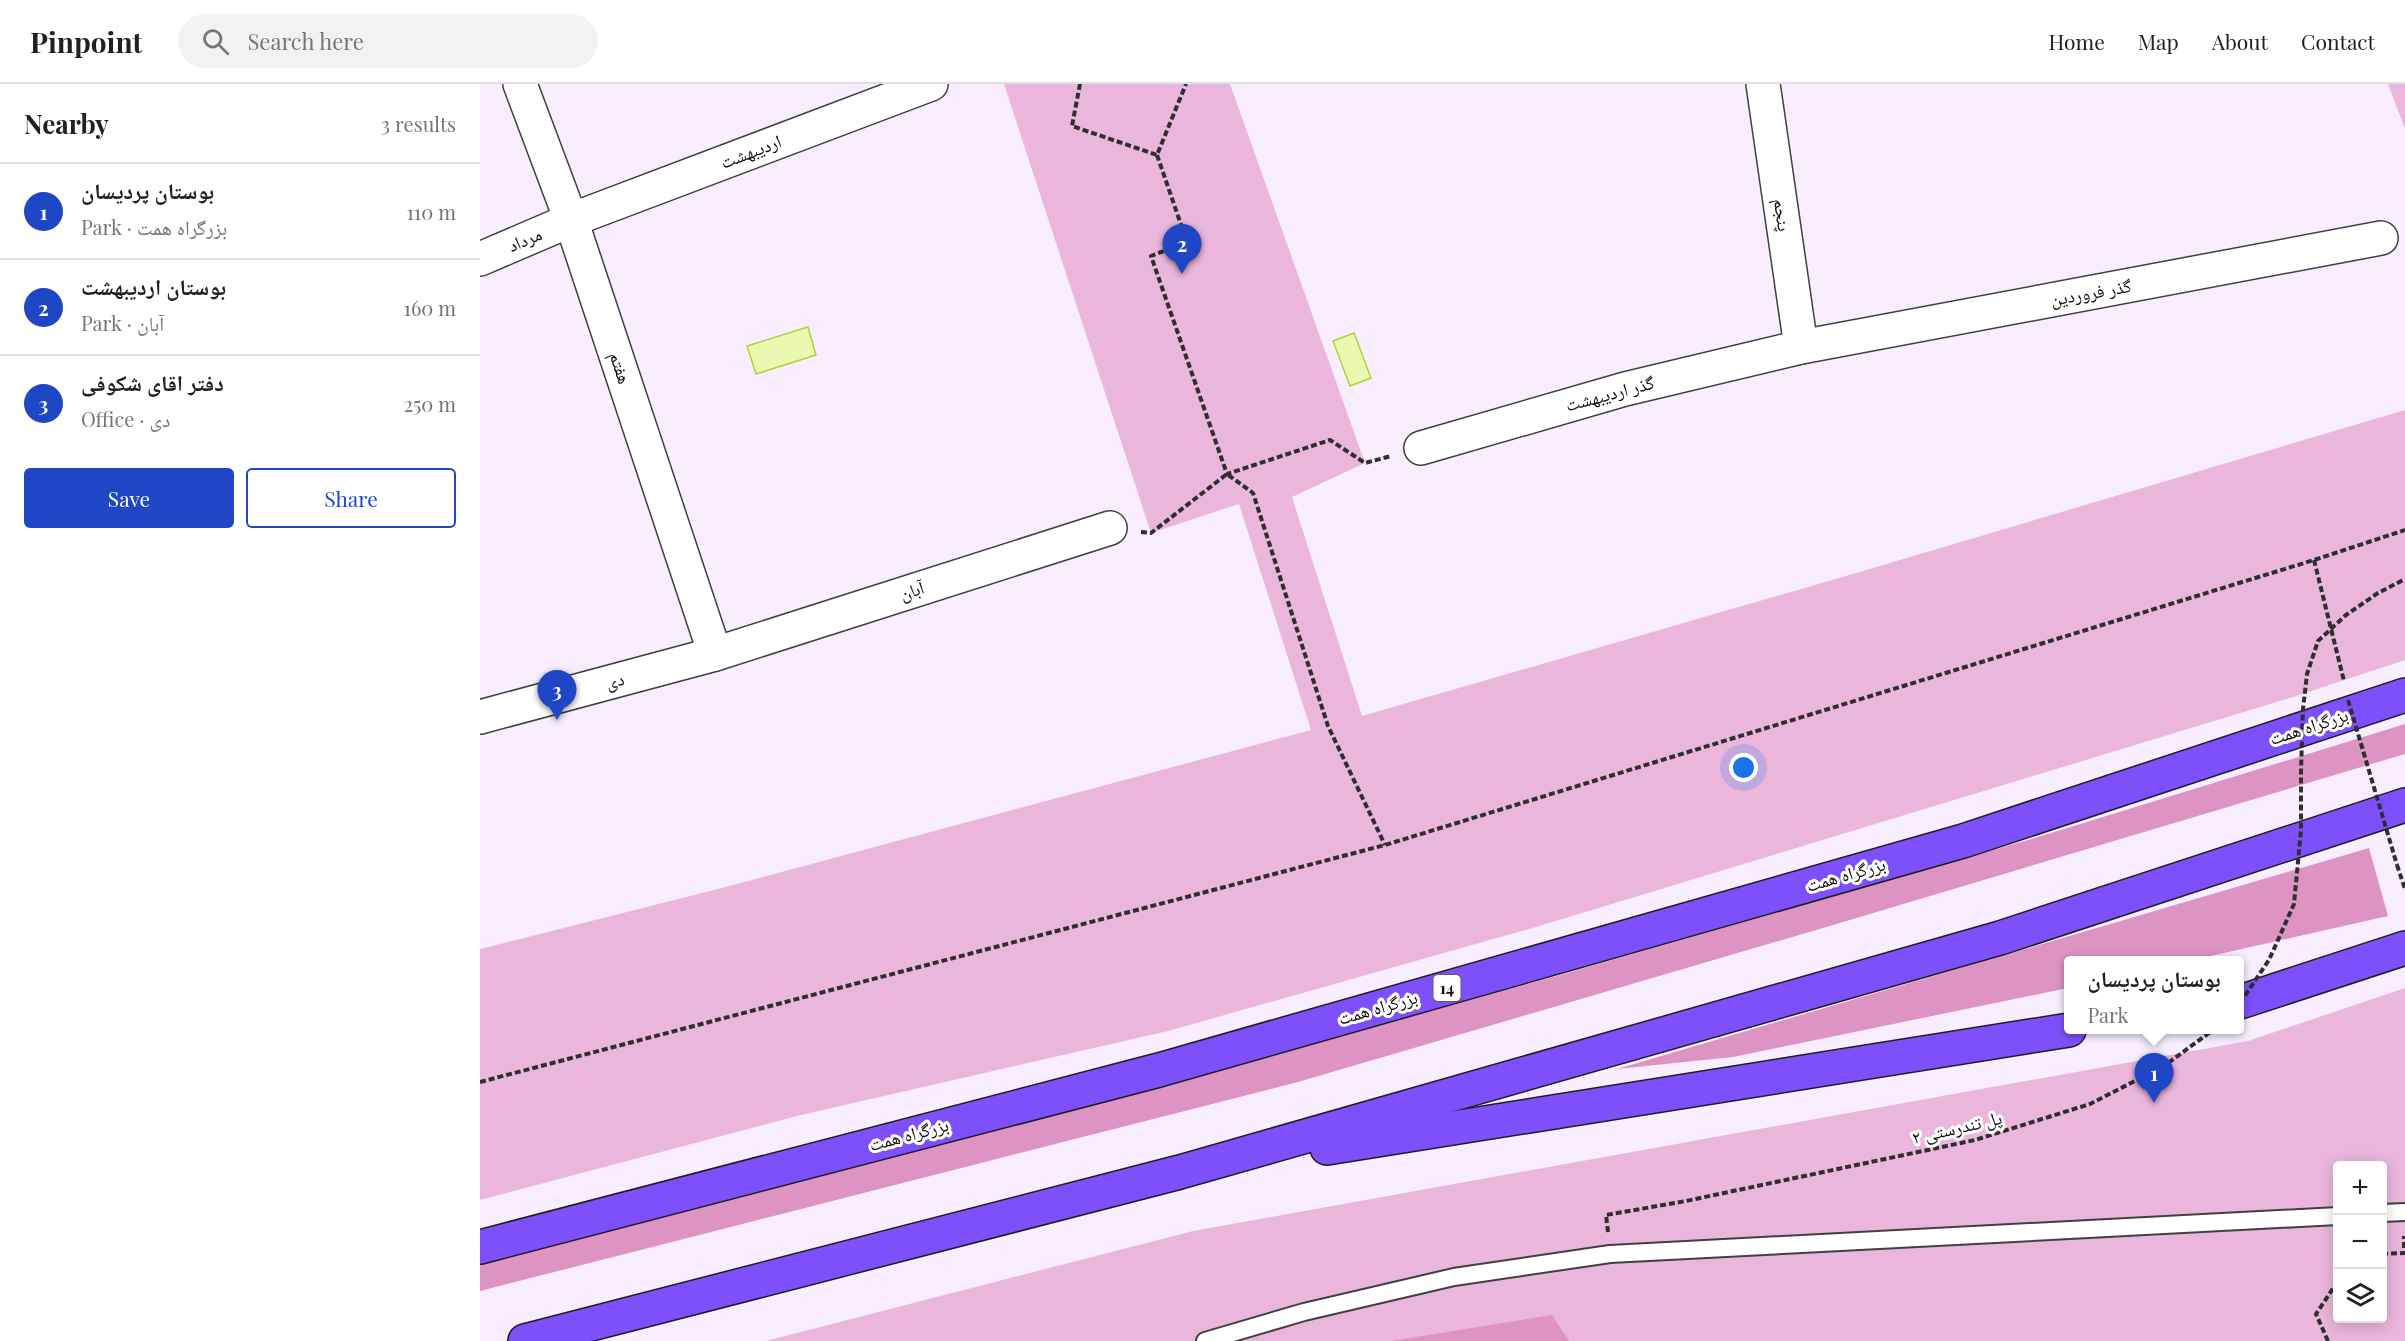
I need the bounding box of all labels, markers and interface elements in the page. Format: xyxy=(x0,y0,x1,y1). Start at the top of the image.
search box xyxy=(178,14,598,68)
text: Pinpoint xyxy=(30,23,142,60)
icon: search xyxy=(199,25,232,58)
text: Search here xyxy=(247,26,364,56)
text: Home xyxy=(2049,27,2105,55)
text: Map xyxy=(2138,27,2179,55)
text: About xyxy=(2212,27,2268,55)
text: Contact xyxy=(2301,27,2375,55)
text: Nearby xyxy=(24,106,109,141)
text: 3 results xyxy=(381,110,456,137)
street label: اردیبهشت xyxy=(717,128,785,174)
text: بوستان پردیسان xyxy=(81,175,214,205)
street label: پنجم xyxy=(1768,197,1797,233)
text: 1 xyxy=(40,198,47,225)
text: 110 m xyxy=(406,198,456,225)
text: Park · بزرگراه همت xyxy=(81,213,227,240)
street label: مرداد xyxy=(504,221,545,257)
pin: 2 xyxy=(1162,224,1202,274)
text: بوستان اردیبهشت xyxy=(81,271,226,301)
street label: گذر فروردین xyxy=(2048,273,2134,311)
text: 2 xyxy=(38,294,49,321)
text: 160 m xyxy=(404,294,456,321)
text: Park · آبان xyxy=(81,309,164,336)
street label: هفتم xyxy=(604,349,637,387)
text: دفتر اقای شکوفی xyxy=(81,367,224,397)
street label: گذر اردیبهشت xyxy=(1563,370,1657,416)
text: 3 xyxy=(39,390,48,417)
text: 250 m xyxy=(403,390,456,417)
text: Office · دی xyxy=(81,405,170,432)
button: Save xyxy=(24,468,234,528)
button: Share xyxy=(246,468,456,528)
street label: آبان xyxy=(896,575,927,605)
street label: دی xyxy=(603,666,627,694)
pin: 3 xyxy=(538,670,577,720)
street label: بزرگراه همت xyxy=(2266,702,2351,750)
your location xyxy=(1729,753,1758,782)
street label: بزرگراه همت xyxy=(1803,851,1888,897)
popup xyxy=(2064,956,2244,1034)
text: بوستان پردیسان xyxy=(2087,963,2221,993)
road number: 14 xyxy=(1434,975,1460,1001)
street label: بزرگراه همت xyxy=(1335,984,1420,1030)
text: Park xyxy=(2087,1001,2128,1028)
pin: 1 xyxy=(2134,1054,2174,1103)
street label: پل تندرستی ۲ xyxy=(1910,1105,2004,1149)
street label: بزرگراه همت xyxy=(866,1112,951,1156)
map controls xyxy=(2333,1161,2387,1323)
button: + xyxy=(2333,1161,2387,1215)
button: − xyxy=(2333,1215,2387,1269)
button: layers xyxy=(2333,1269,2387,1323)

